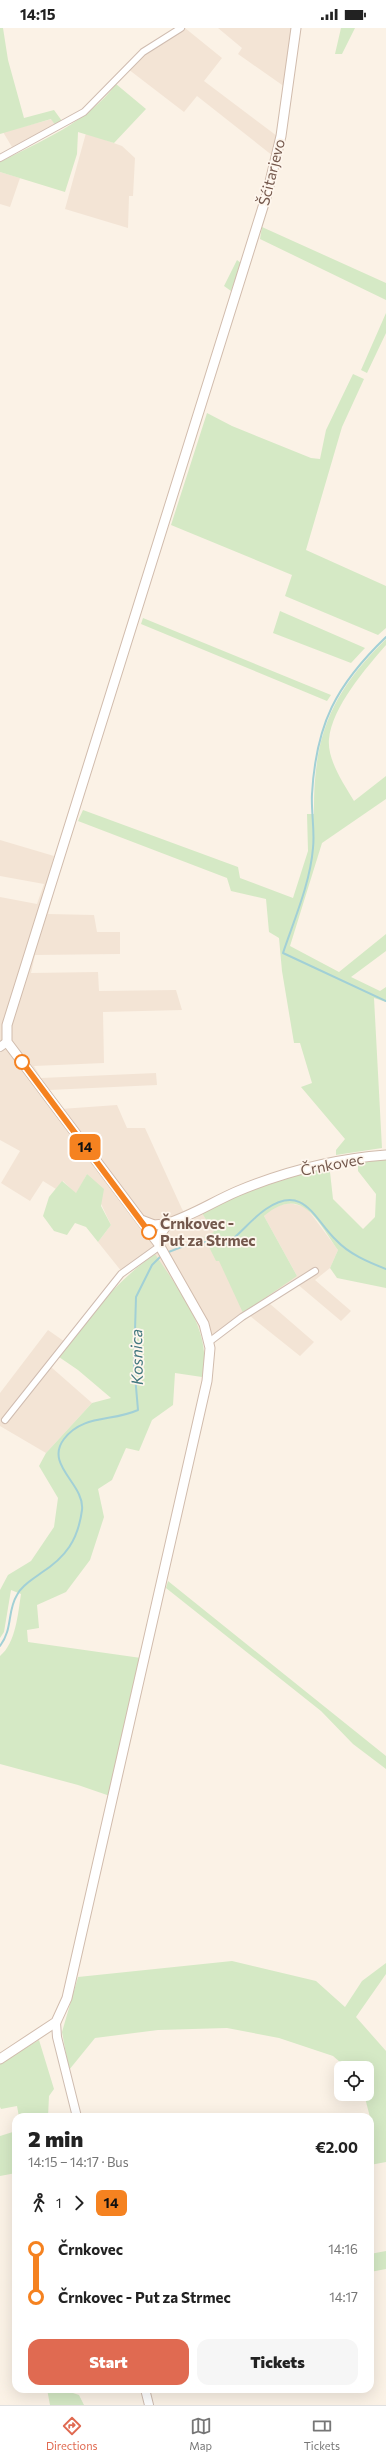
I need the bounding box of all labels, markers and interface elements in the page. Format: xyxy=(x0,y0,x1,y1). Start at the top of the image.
text: 14:15 xyxy=(20,5,56,23)
street label: Šćitarjevo xyxy=(253,137,288,207)
unlabelled marker xyxy=(14,1054,30,1070)
line badge: 14 xyxy=(67,1134,103,1160)
text: 14 xyxy=(78,1138,92,1155)
street label: Črnkovec xyxy=(299,1148,365,1179)
place label: Črnkovec - Put za Strmec xyxy=(160,1213,256,1249)
marker: Črnkovec - Put za Strmec xyxy=(141,1224,157,1240)
water label: Kosnica xyxy=(126,1329,146,1385)
map controls xyxy=(334,2061,374,2101)
button: locate xyxy=(334,2061,374,2101)
text: 2 min xyxy=(28,2125,83,2152)
text: €2.00 xyxy=(315,2138,358,2156)
text: 14:15 – 14:17 · Bus xyxy=(28,2154,129,2170)
icon: walk xyxy=(28,2192,50,2214)
icon: forward xyxy=(68,2192,90,2214)
text: 14 xyxy=(104,2194,119,2211)
text: 1 xyxy=(56,2195,62,2211)
text: Črnkovec xyxy=(58,2240,123,2258)
text: 14:16 xyxy=(328,2241,358,2257)
text: Črnkovec - Put za Strmec xyxy=(58,2288,231,2306)
text: 14:17 xyxy=(329,2289,358,2305)
button: Start xyxy=(28,2339,189,2385)
button: Tickets xyxy=(197,2339,358,2385)
tab: Directions xyxy=(46,2415,98,2452)
tab: Map xyxy=(189,2415,212,2452)
tab: Tickets xyxy=(304,2415,340,2452)

